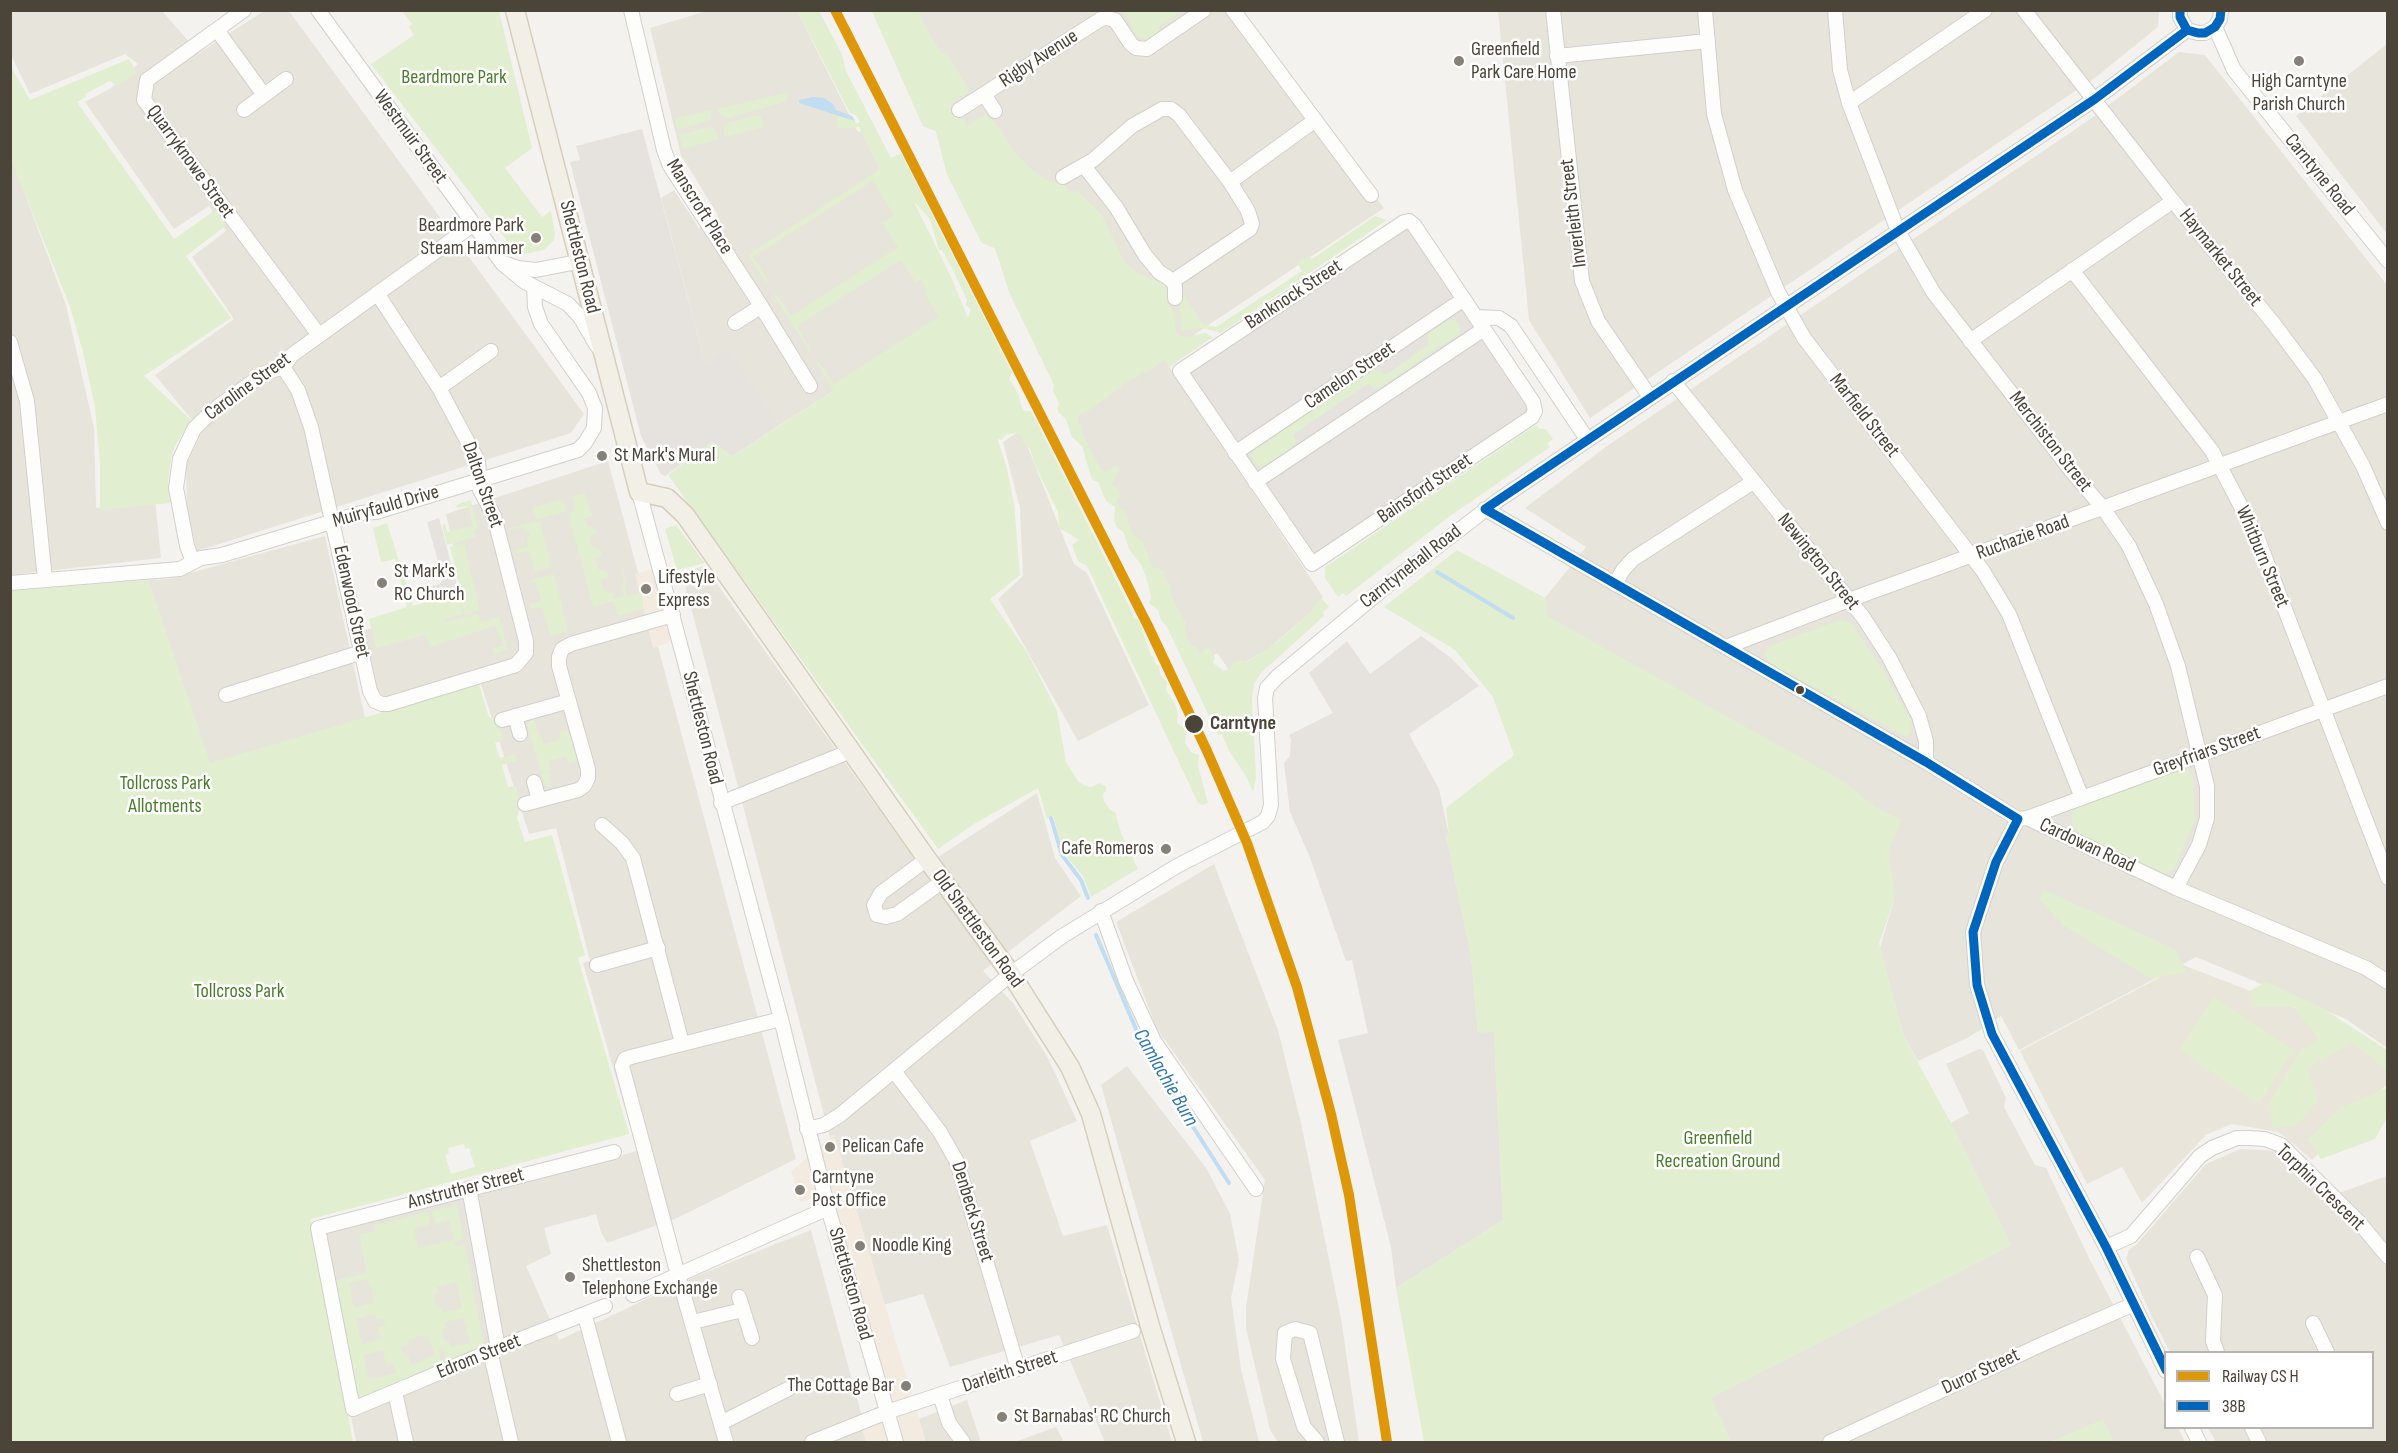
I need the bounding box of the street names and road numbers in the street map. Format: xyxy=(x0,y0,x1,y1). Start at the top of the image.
street label: Rigby Avenue xyxy=(995,25,1083,93)
street label: Westmuir Street xyxy=(368,85,452,189)
street label: Quarryknowe Street xyxy=(141,101,239,223)
street label: Carntyne Road xyxy=(2279,129,2359,221)
street label: Manscroft Place xyxy=(660,155,738,259)
street label: Inverleith Street xyxy=(1555,157,1593,269)
street label: Shettleston Road xyxy=(553,198,605,316)
street label: Haymarket Street xyxy=(2173,204,2267,312)
street label: Banknock Street xyxy=(1241,255,1347,335)
street label: Camelon Street xyxy=(1300,337,1400,415)
street label: Caroline Street xyxy=(200,348,296,426)
street label: Marfield Street xyxy=(1824,369,1904,463)
street label: Merchiston Street xyxy=(2003,387,2097,497)
street label: Dalton Street xyxy=(456,439,508,531)
street label: Bainsford Street xyxy=(1373,449,1477,529)
street label: Muiryfauld Drive xyxy=(330,480,442,534)
street label: Whitburn Street xyxy=(2230,503,2294,611)
street label: Newington Street xyxy=(1772,509,1864,615)
street label: Ruchazie Road xyxy=(1973,510,2073,566)
street label: Carntynehall Road xyxy=(1355,520,1467,614)
street label: Edenwood Street xyxy=(327,543,375,661)
street label: Shettleston Road xyxy=(676,669,728,787)
street label: Greyfriars Street xyxy=(2150,722,2264,782)
street label: Cardowan Road xyxy=(2035,813,2139,879)
street label: Old Shettleston Road xyxy=(926,865,1028,993)
street label: Torphin Crescent xyxy=(2271,1140,2369,1236)
street label: Denbeck Street xyxy=(945,1159,999,1265)
street label: Anstruther Street xyxy=(406,1163,526,1215)
street label: Shettleston Road xyxy=(823,1225,877,1343)
street label: Edrom Street xyxy=(434,1329,524,1385)
street label: Duror Street xyxy=(1938,1344,2024,1400)
street label: Darleith Street xyxy=(959,1345,1061,1399)

